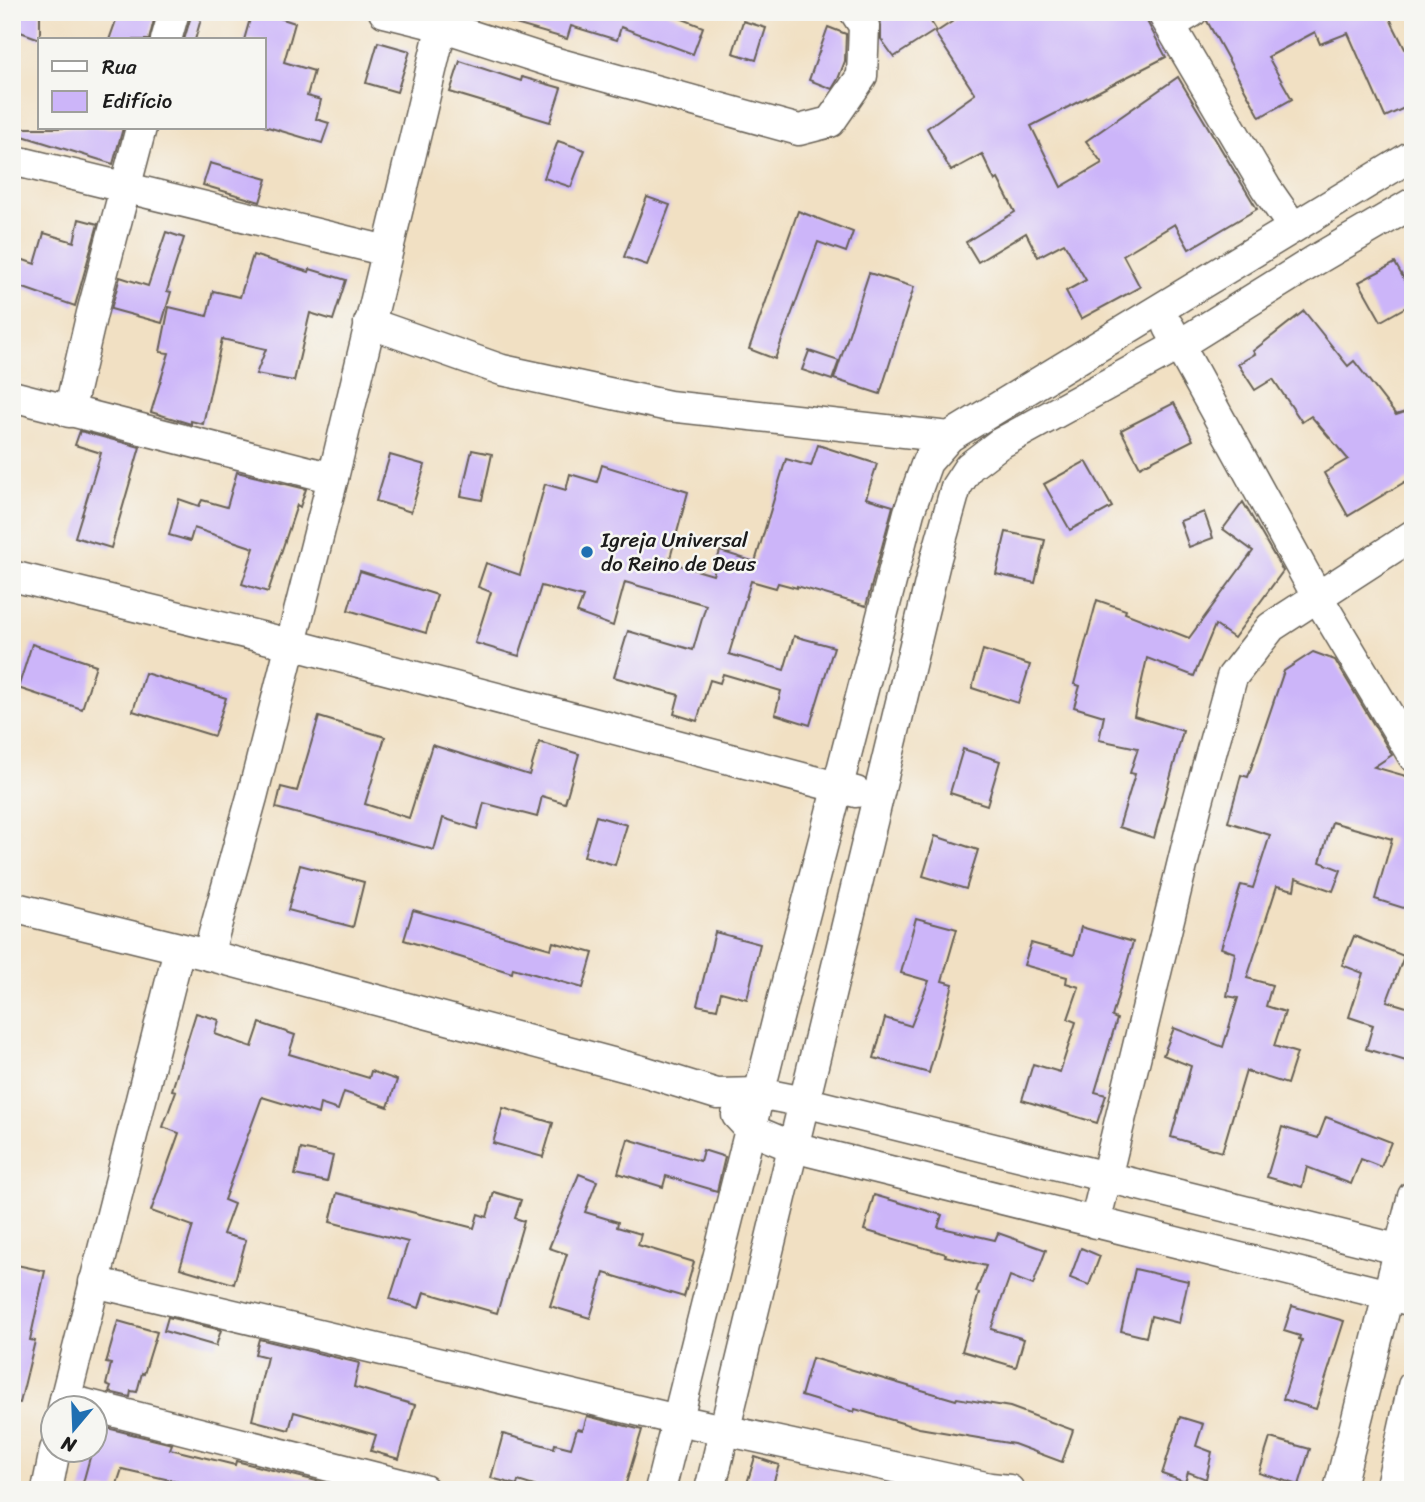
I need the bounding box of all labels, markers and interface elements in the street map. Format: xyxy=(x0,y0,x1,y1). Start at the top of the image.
legend xyxy=(38,38,266,130)
text: Rua xyxy=(102,48,137,86)
text: Edifício xyxy=(102,82,172,120)
place label: Igreja Universal do Reino de Deus xyxy=(600,521,756,583)
marker: Igreja Universal do Reino de Deus xyxy=(579,544,595,560)
north arrow xyxy=(38,1394,108,1464)
text: N xyxy=(56,1427,81,1463)

